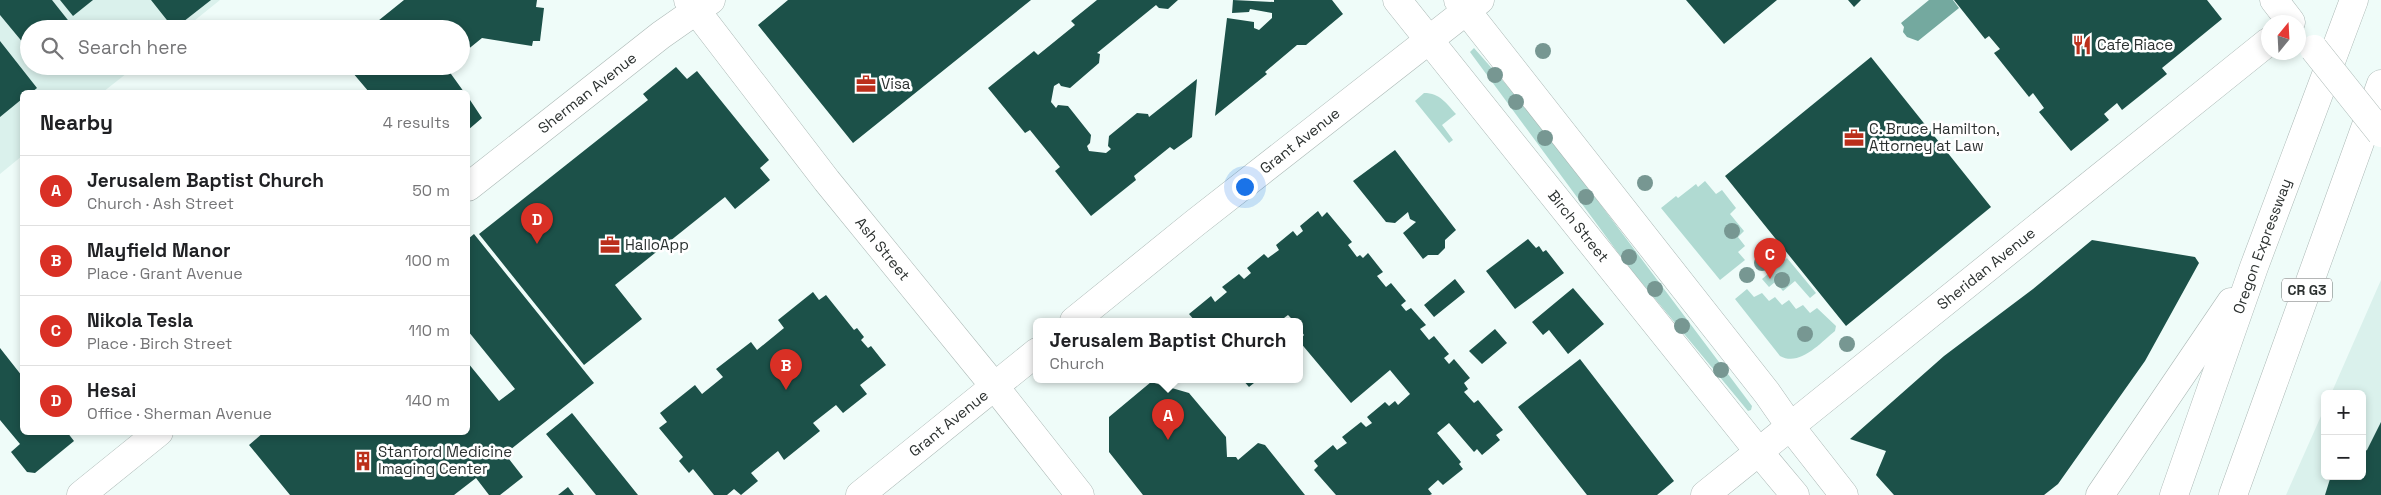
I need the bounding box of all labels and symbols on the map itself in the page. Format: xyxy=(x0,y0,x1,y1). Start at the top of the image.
north arrow xyxy=(2261,15,2306,60)
restaurant icon: Cafe Riace xyxy=(2071,34,2093,56)
place label: Cafe Riace xyxy=(2097,35,2173,54)
street label: Sherman Avenue xyxy=(534,48,640,137)
office icon: Visa xyxy=(855,73,877,95)
place label: Visa xyxy=(881,74,911,93)
street label: Grant Avenue xyxy=(1256,103,1344,178)
place label: C. Bruce Hamilton, Attorney at Law xyxy=(1869,119,2000,155)
office icon: C. Bruce Hamilton, Attorney at Law xyxy=(1843,127,1865,149)
your location xyxy=(1232,174,1258,200)
street label: Oregon Expressway xyxy=(2228,176,2295,316)
street label: Birch Street xyxy=(1544,186,1613,266)
pin: D xyxy=(521,203,553,244)
street label: Ash Street xyxy=(851,213,914,284)
street label: Sheridan Avenue xyxy=(1933,223,2039,314)
office icon: HalloApp xyxy=(599,234,621,256)
place label: HalloApp xyxy=(625,235,689,254)
pin: C xyxy=(1754,238,1786,279)
road number: CR G3 xyxy=(2282,278,2332,302)
pin: B xyxy=(770,349,802,390)
street label: Grant Avenue xyxy=(905,385,992,461)
pin: A xyxy=(1152,399,1184,440)
place label: Stanford Medicine Imaging Center xyxy=(378,442,512,478)
building icon: Stanford Medicine Imaging Center xyxy=(352,450,374,472)

